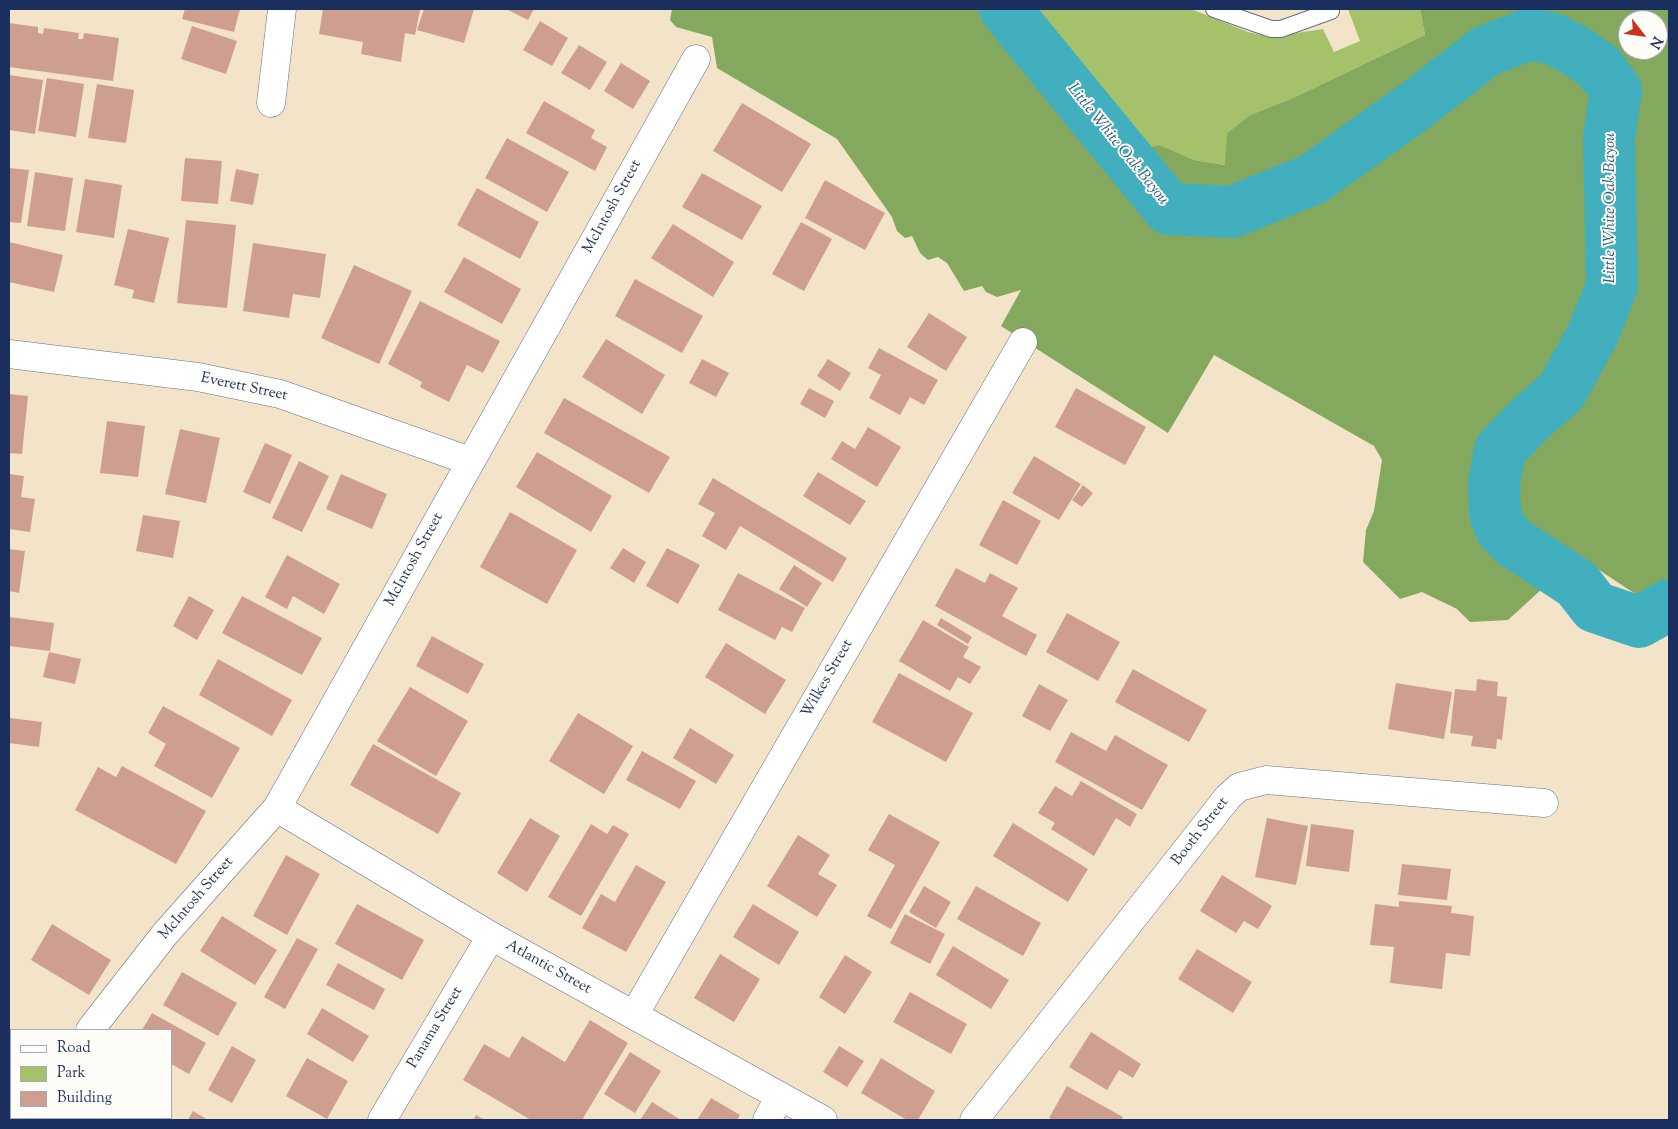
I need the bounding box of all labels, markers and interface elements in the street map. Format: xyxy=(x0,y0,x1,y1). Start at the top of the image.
north arrow xyxy=(1618,10,1668,60)
text: N xyxy=(1644,32,1667,52)
water label: Little White Oak Bayou xyxy=(1062,80,1172,210)
water label: Little White Oak Bayou xyxy=(1601,133,1621,283)
street label: McIntosh Street xyxy=(580,157,646,257)
street label: Everett Street xyxy=(199,370,289,406)
street label: McIntosh Street xyxy=(382,510,448,610)
street label: Wilkes Street xyxy=(798,637,858,721)
street label: Booth Street xyxy=(1169,794,1233,870)
street label: McIntosh Street xyxy=(156,854,238,944)
street label: Atlantic Street xyxy=(502,937,594,999)
street label: Panama Street xyxy=(405,984,467,1072)
legend xyxy=(10,1029,172,1119)
text: Road xyxy=(57,1038,91,1059)
text: Park xyxy=(57,1063,86,1084)
text: Building xyxy=(57,1088,112,1109)

